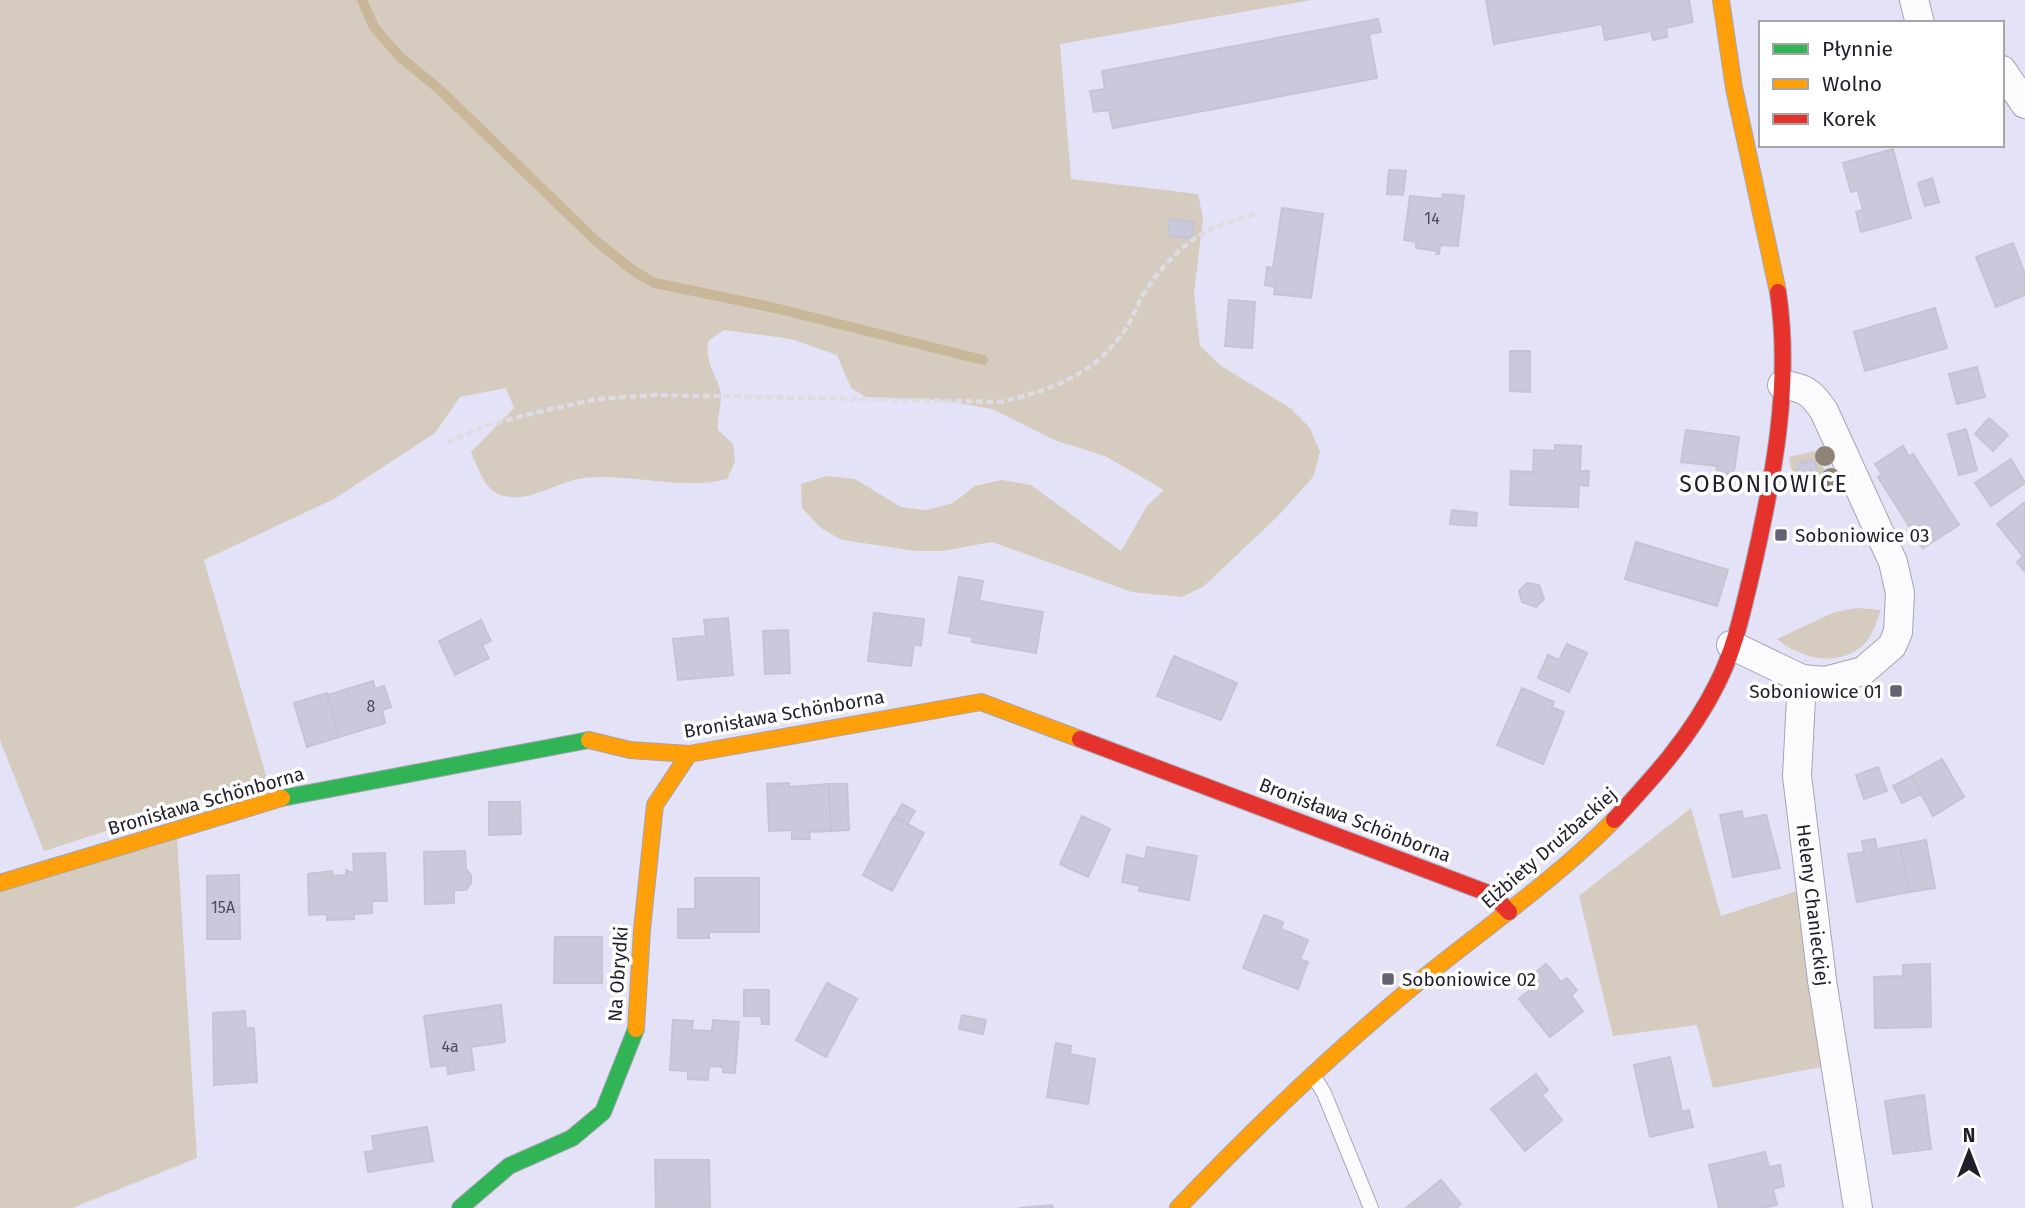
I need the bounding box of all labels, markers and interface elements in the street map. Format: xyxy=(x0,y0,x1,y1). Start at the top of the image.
legend xyxy=(1759,21,2004,147)
text: Płynnie xyxy=(1822,36,1893,62)
text: Wolno xyxy=(1822,71,1882,97)
text: Korek xyxy=(1822,106,1876,132)
house number: 14 xyxy=(1424,209,1440,228)
district label: SOBONIOWICE xyxy=(1679,470,1849,498)
place label: Soboniowice 03 xyxy=(1795,524,1929,547)
marker: Soboniowice 03 xyxy=(1773,527,1789,543)
place label: Soboniowice 01 xyxy=(1749,680,1882,703)
marker: Soboniowice 01 xyxy=(1888,683,1904,699)
street label: Bronisława Schönborna xyxy=(682,685,886,743)
house number: 8 xyxy=(367,697,376,716)
street label: Bronisława Schönborna xyxy=(105,762,307,840)
street label: Bronisława Schönborna xyxy=(1256,773,1454,867)
street label: Elżbiety Drużbackiej xyxy=(1476,783,1622,913)
street label: Heleny Chanieckiej xyxy=(1792,823,1834,987)
house number: 15A xyxy=(211,898,236,917)
street label: Na Obrydki xyxy=(603,925,633,1023)
place label: Soboniowice 02 xyxy=(1402,968,1536,991)
marker: Soboniowice 02 xyxy=(1380,971,1396,987)
house number: 4a xyxy=(441,1037,459,1056)
north arrow xyxy=(1934,1117,2004,1187)
text: N xyxy=(1963,1124,1975,1147)

